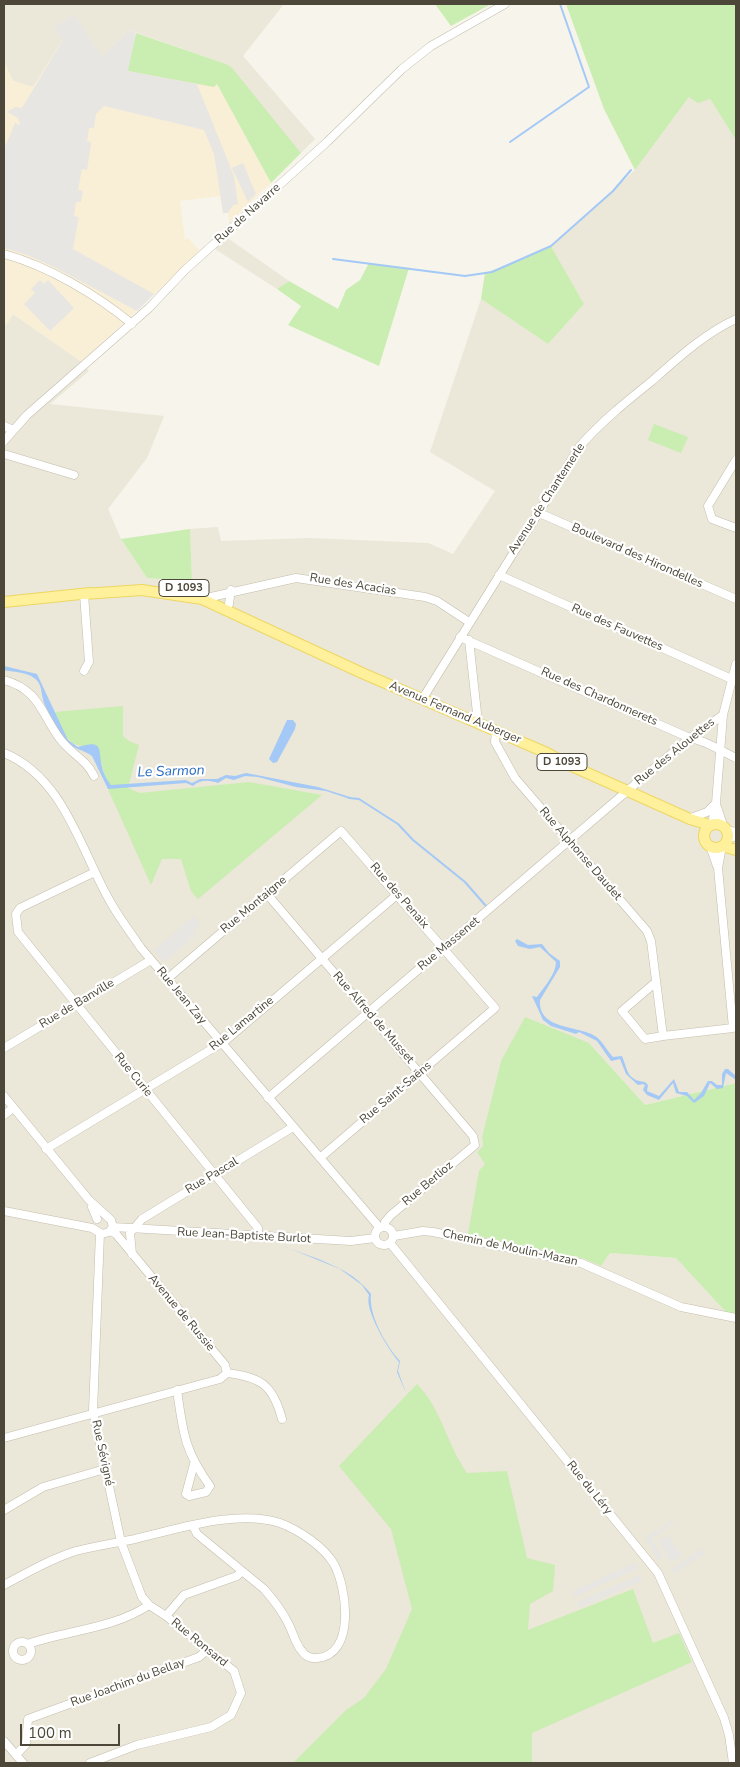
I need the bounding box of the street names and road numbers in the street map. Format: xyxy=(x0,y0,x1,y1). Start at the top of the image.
street label: Rue de Navarre xyxy=(212,181,284,247)
street label: Avenue de Chantemerle xyxy=(506,441,588,557)
street label: Boulevard des Hirondelles xyxy=(569,520,705,592)
street label: Rue des Acacias xyxy=(309,571,397,599)
road number: D 1093 xyxy=(159,580,209,596)
street label: Rue des Fauvettes xyxy=(569,601,665,655)
street label: Rue des Chardonnerets xyxy=(538,665,660,729)
street label: Avenue Fernand Auberger xyxy=(387,679,523,747)
street label: Rue des Alouettes xyxy=(632,715,718,789)
road number: D 1093 xyxy=(537,754,587,770)
street label: Rue Alphonse Daudet xyxy=(536,805,624,903)
street label: Rue des Penaix xyxy=(367,860,431,932)
street label: Rue Montaigne xyxy=(218,873,290,937)
street label: Rue Massenet xyxy=(415,914,483,974)
street label: Rue Jean Zay xyxy=(153,964,209,1028)
street label: Rue Alfred de Musset xyxy=(329,969,417,1067)
street label: Rue de Banville xyxy=(37,976,117,1032)
street label: Rue Lamartine xyxy=(207,994,277,1054)
street label: Rue Curie xyxy=(111,1050,155,1100)
street label: Rue Saint-Saëns xyxy=(357,1059,435,1127)
street label: Rue Pascal xyxy=(183,1155,241,1197)
street label: Rue Berlioz xyxy=(400,1159,456,1209)
street label: Rue Jean-Baptiste Burlot xyxy=(177,1225,311,1247)
street label: Chemin de Moulin-Mazan xyxy=(441,1227,579,1269)
street label: Avenue de Russie xyxy=(145,1272,217,1354)
street label: Rue Sévigné xyxy=(88,1419,116,1487)
street label: Rue du Léry xyxy=(563,1458,615,1518)
street label: Rue Ronsard xyxy=(168,1616,230,1670)
street label: Rue Joachim du Bellay xyxy=(69,1656,187,1710)

